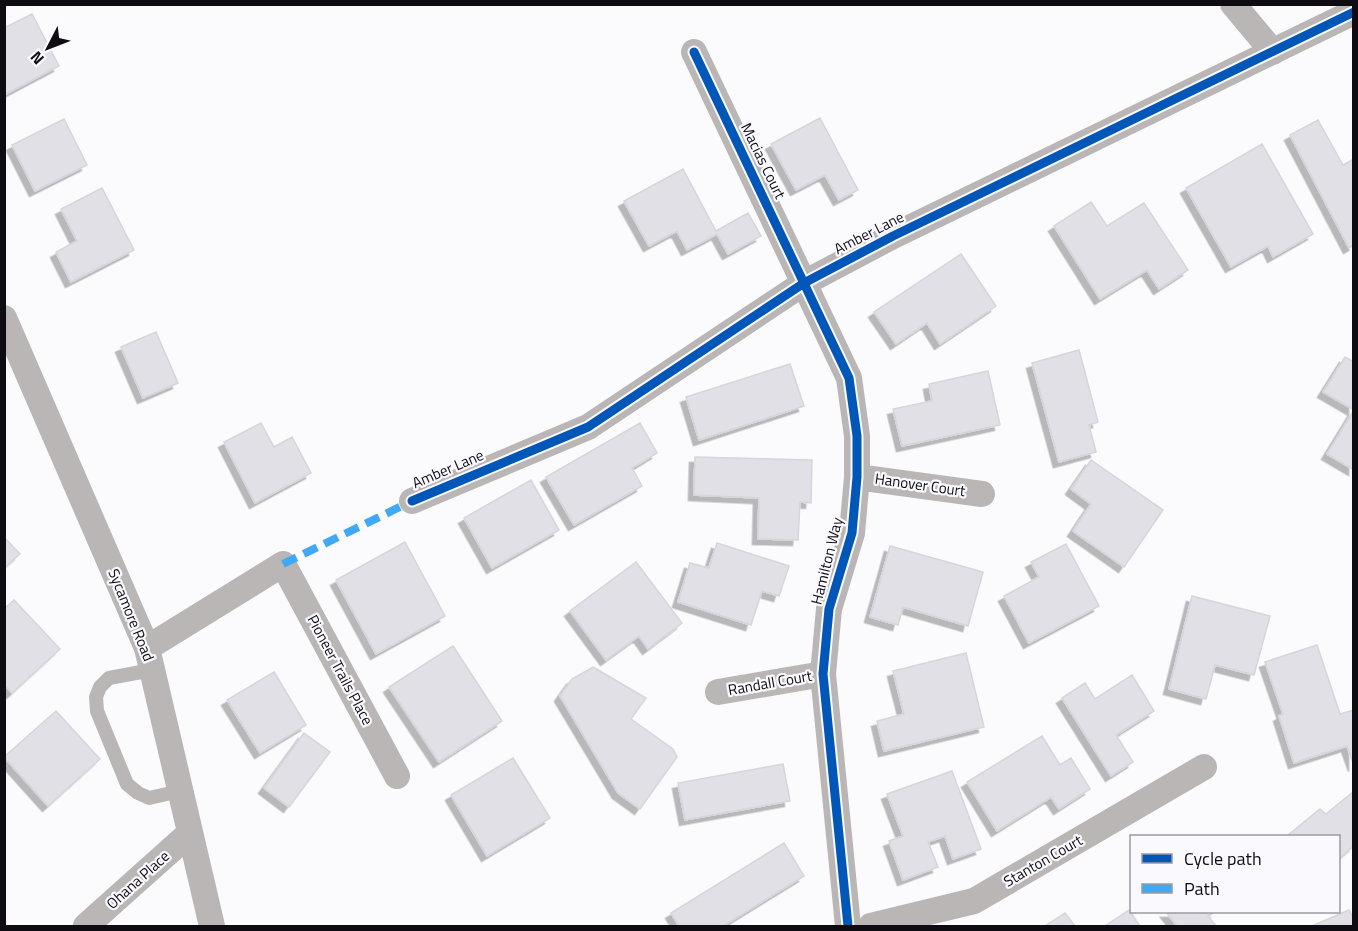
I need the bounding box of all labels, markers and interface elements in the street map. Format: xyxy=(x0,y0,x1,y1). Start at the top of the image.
north arrow xyxy=(18,18,78,78)
text: N xyxy=(24,46,49,70)
street label: Macias Court xyxy=(735,119,792,203)
street label: Amber Lane xyxy=(830,205,908,260)
street label: Amber Lane xyxy=(408,443,487,494)
street label: Hanover Court xyxy=(873,467,967,502)
street label: Hamilton Way xyxy=(805,515,848,607)
street label: Sycamore Road xyxy=(102,565,160,665)
street label: Pioneer Trails Place xyxy=(302,610,379,729)
street label: Randall Court xyxy=(726,664,814,701)
street label: Stanton Court xyxy=(999,828,1087,892)
legend xyxy=(1130,835,1340,913)
street label: Ohana Place xyxy=(101,845,174,914)
text: Cycle path xyxy=(1184,845,1262,872)
text: Path xyxy=(1184,875,1220,902)

